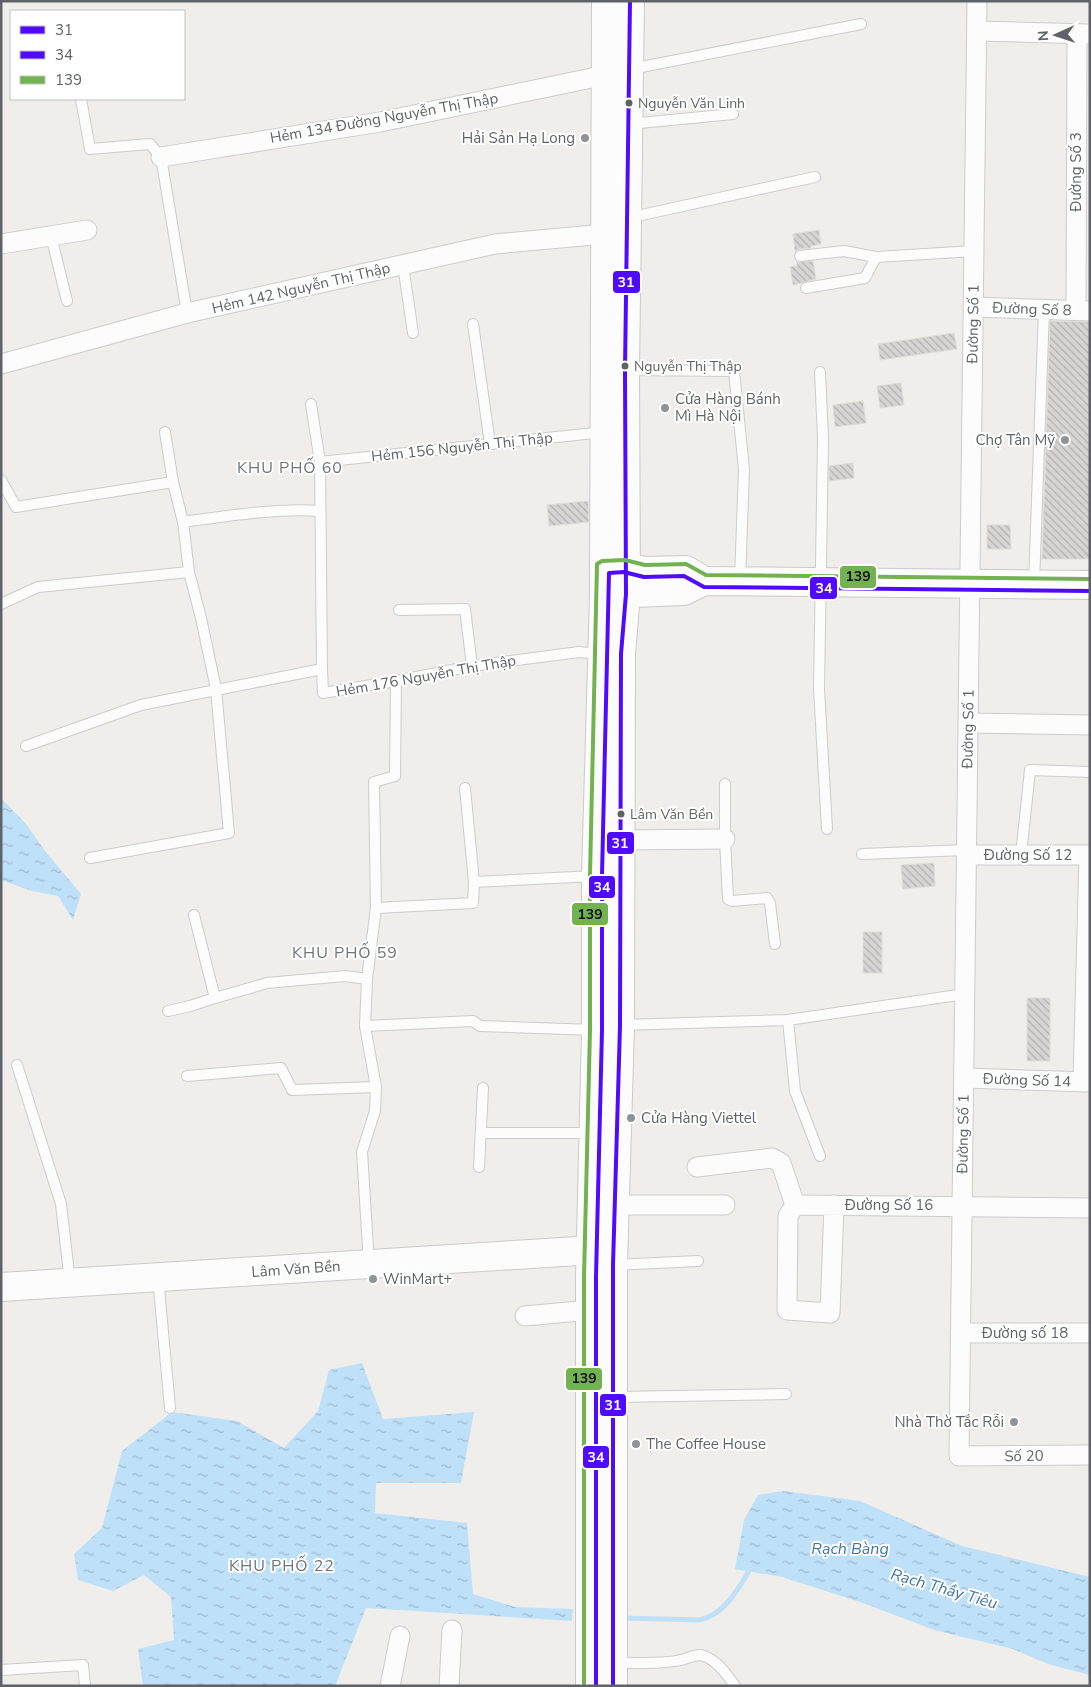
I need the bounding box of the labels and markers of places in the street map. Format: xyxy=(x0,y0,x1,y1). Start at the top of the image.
place label: Nguyễn Văn Linh xyxy=(638,94,745,113)
marker: Nguyễn Văn Linh xyxy=(624,98,634,108)
place label: Hải Sản Hạ Long xyxy=(462,128,575,148)
marker: Hải Sản Hạ Long xyxy=(579,132,591,144)
place label: Nguyễn Thị Thập xyxy=(634,357,742,376)
marker: Nguyễn Thị Thập xyxy=(620,361,630,371)
place label: Cửa Hàng Bánh Mì Hà Nội xyxy=(675,389,781,426)
marker: Cửa Hàng Bánh Mì Hà Nội xyxy=(659,402,671,414)
place label: Chợ Tân Mỹ xyxy=(975,430,1055,450)
marker: Chợ Tân Mỹ xyxy=(1059,434,1071,446)
place label: Lâm Văn Bền xyxy=(630,805,713,824)
marker: Lâm Văn Bền xyxy=(616,809,626,819)
place label: Cửa Hàng Viettel xyxy=(641,1108,757,1128)
marker: Cửa Hàng Viettel xyxy=(625,1112,637,1124)
place label: WinMart+ xyxy=(383,1269,452,1289)
marker: WinMart+ xyxy=(367,1273,379,1285)
place label: Nhà Thờ Tắc Rỗi xyxy=(895,1412,1004,1432)
marker: Nhà Thờ Tắc Rỗi xyxy=(1008,1416,1020,1428)
place label: The Coffee House xyxy=(646,1434,766,1454)
marker: The Coffee House xyxy=(630,1438,642,1450)

